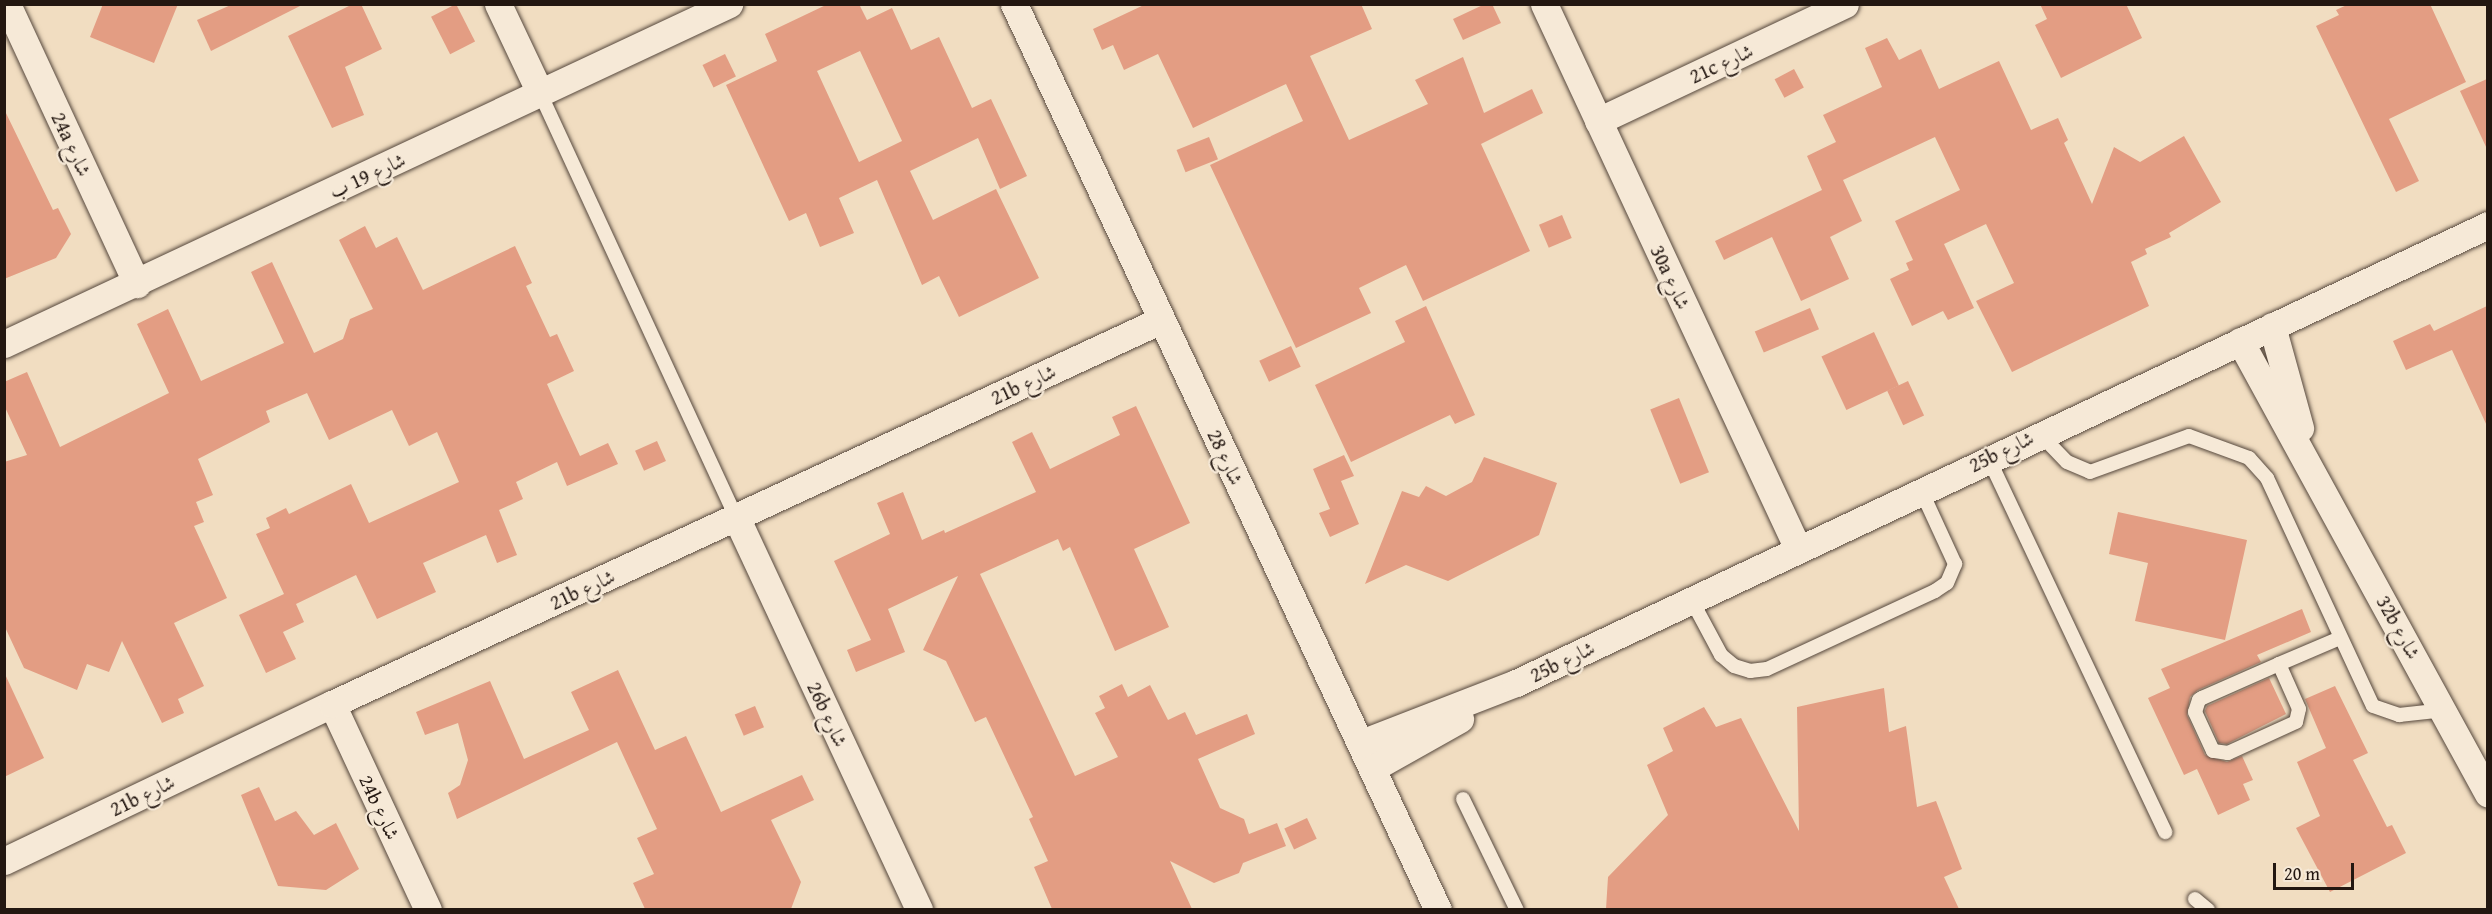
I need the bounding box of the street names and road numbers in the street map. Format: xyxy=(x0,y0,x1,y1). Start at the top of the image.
street label: 21c شارع xyxy=(1685,38,1757,88)
street label: 24a شارع xyxy=(47,108,97,180)
street label: شارع 19 ب xyxy=(325,147,409,203)
street label: 30a شارع xyxy=(1646,241,1696,313)
street label: 21b شارع xyxy=(987,359,1059,409)
street label: شارع 28 xyxy=(1203,425,1249,489)
street label: 25b شارع xyxy=(1965,425,2037,477)
street label: 21b شارع xyxy=(546,564,618,614)
street label: 32b شارع xyxy=(2372,591,2426,663)
street label: 25b شارع xyxy=(1526,635,1598,687)
street label: 26b شارع xyxy=(803,678,853,750)
street label: 21b شارع xyxy=(106,769,178,821)
street label: 24b شارع xyxy=(355,771,405,843)

